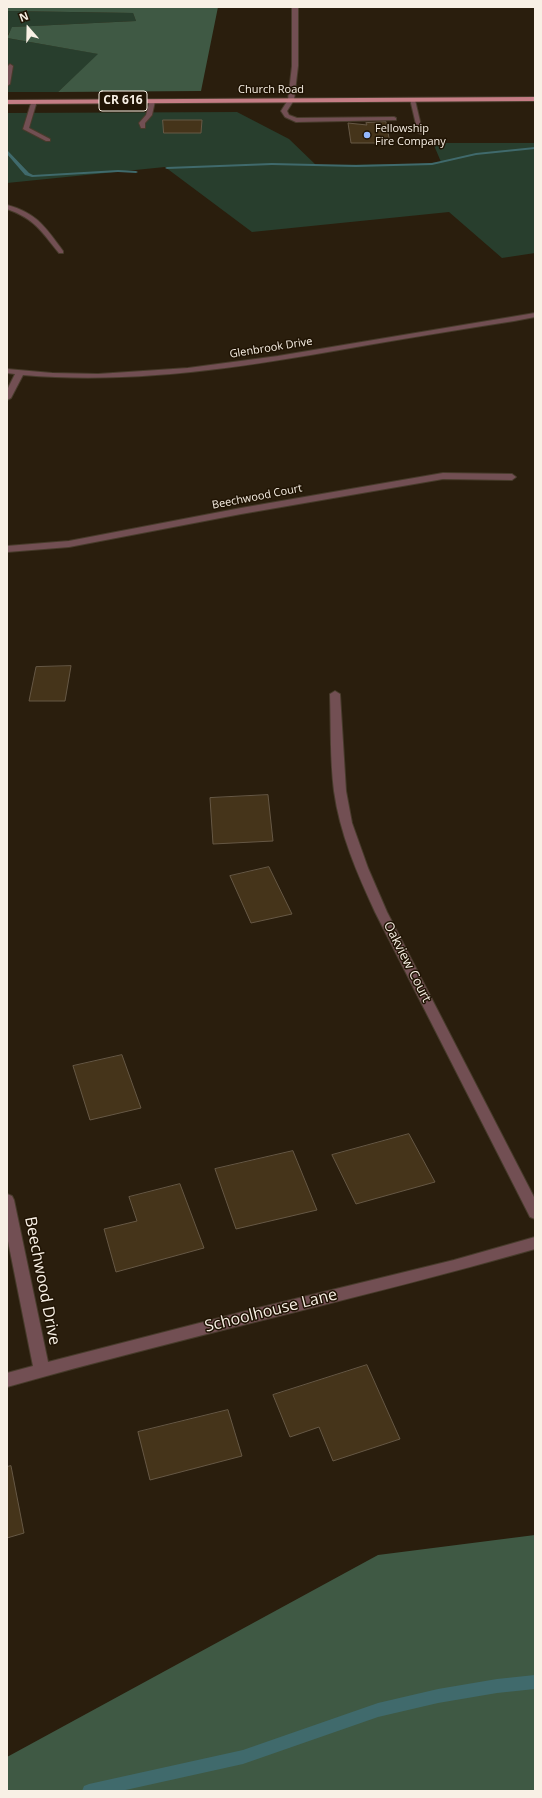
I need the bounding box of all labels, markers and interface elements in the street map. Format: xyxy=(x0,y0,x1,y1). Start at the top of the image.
north arrow xyxy=(8,8,48,48)
text: N xyxy=(17,8,30,25)
street label: Church Road xyxy=(238,83,304,97)
road number: CR 616 xyxy=(99,91,147,111)
place label: Fellowship Fire Company xyxy=(375,122,446,148)
marker: Fellowship Fire Company xyxy=(362,130,372,140)
street label: Glenbrook Drive xyxy=(229,335,313,361)
street label: Beechwood Court xyxy=(211,482,303,512)
street label: Oakview Court xyxy=(380,919,434,1005)
street label: Beechwood Drive xyxy=(20,1215,64,1347)
street label: Schoolhouse Lane xyxy=(203,1285,339,1337)

